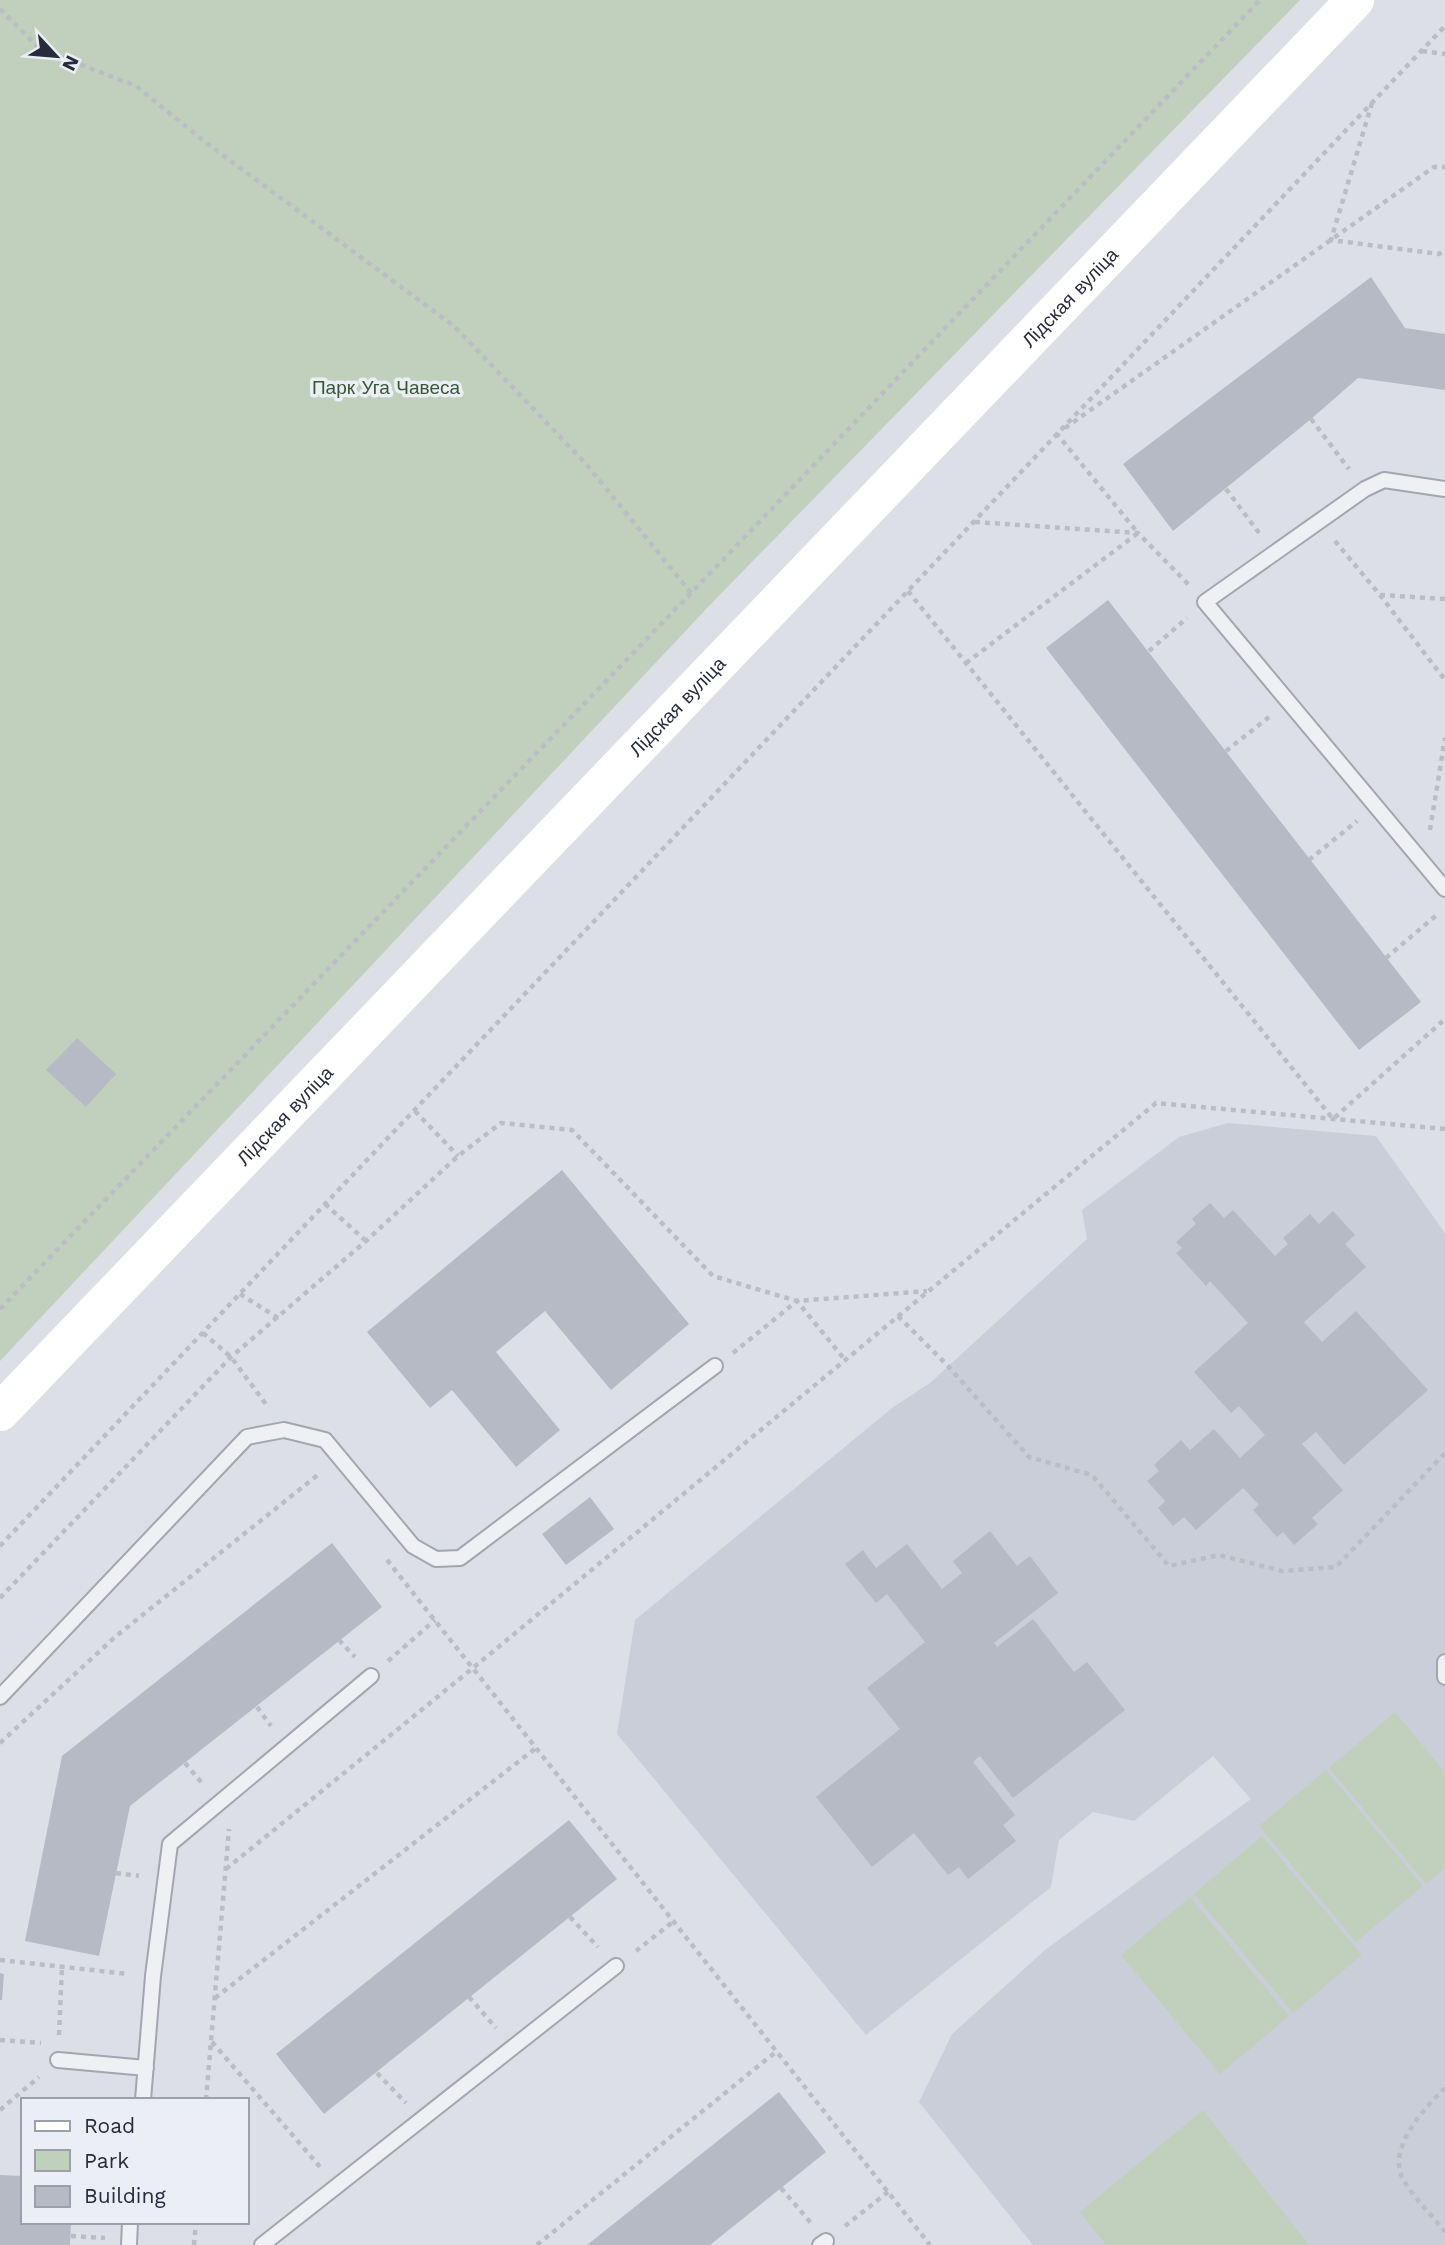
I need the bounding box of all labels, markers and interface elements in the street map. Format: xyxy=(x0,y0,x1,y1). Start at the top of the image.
north arrow xyxy=(21,21,91,91)
text: N xyxy=(57,52,84,75)
street label: Лідская вуліца xyxy=(1017,243,1123,352)
park label: Парк Уга Чавеса xyxy=(312,376,460,399)
street label: Лідская вуліца xyxy=(625,652,731,761)
street label: Лідская вуліца xyxy=(232,1061,338,1170)
legend xyxy=(21,2098,248,2224)
text: Road xyxy=(84,2113,135,2138)
text: Park xyxy=(84,2148,129,2173)
text: Building xyxy=(84,2183,166,2208)

